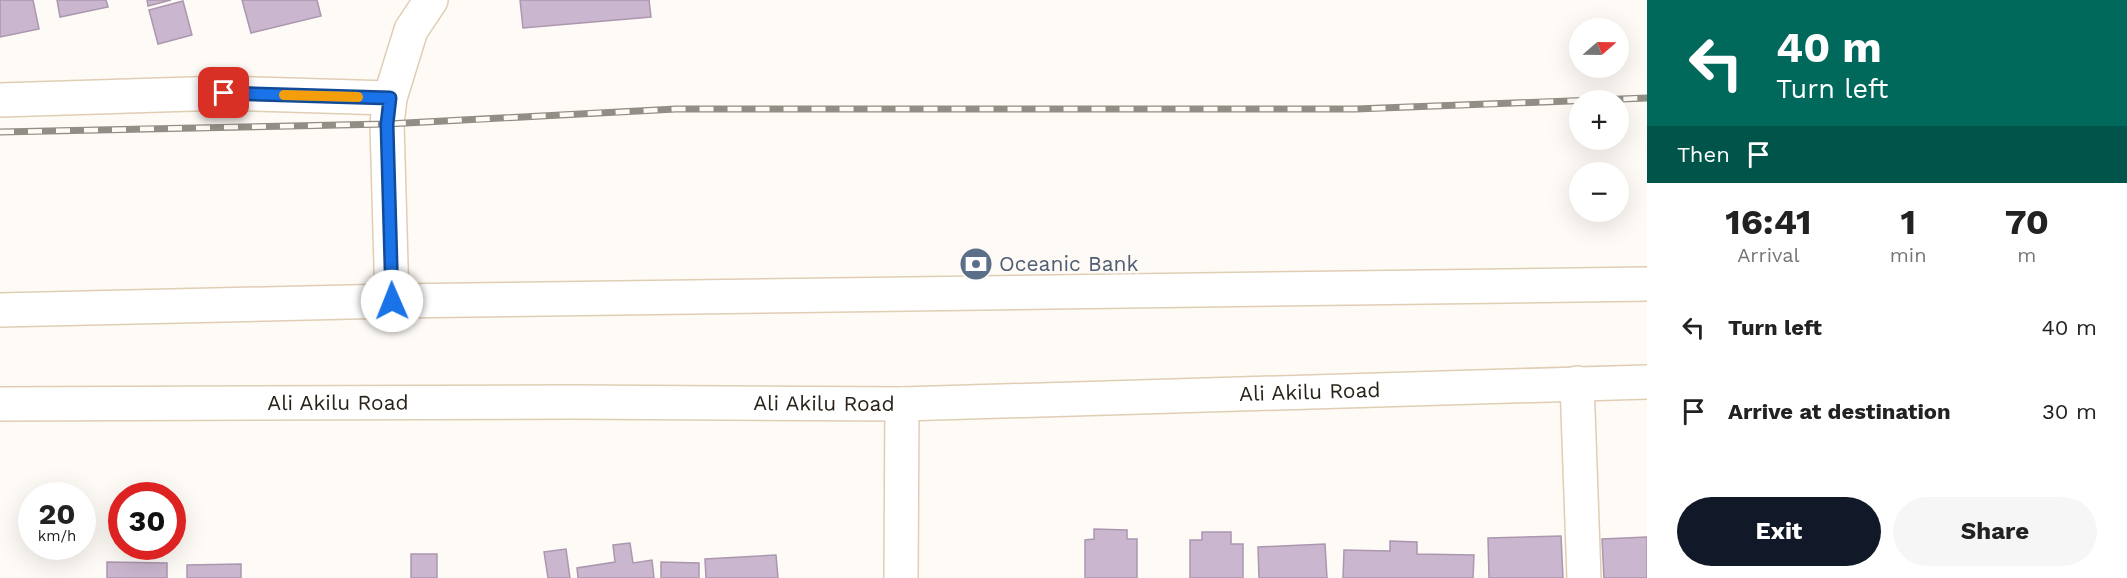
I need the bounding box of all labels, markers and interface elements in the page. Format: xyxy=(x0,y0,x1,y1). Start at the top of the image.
north arrow xyxy=(1569,18,1629,78)
map controls xyxy=(1569,18,1629,222)
text: 40 m xyxy=(1776,23,1882,72)
icon: left xyxy=(1677,24,1755,102)
pin xyxy=(198,67,249,118)
text: Turn left xyxy=(1776,73,1888,105)
icon: arrive xyxy=(207,76,240,109)
button: + xyxy=(1569,90,1629,150)
icon: arrive xyxy=(1742,138,1775,171)
text: Then xyxy=(1677,142,1730,167)
button: − xyxy=(1569,162,1629,222)
text: 16:41 xyxy=(1725,201,1812,243)
text: 1 xyxy=(1900,201,1916,243)
text: 70 xyxy=(2005,201,2049,243)
text: Arrival xyxy=(1737,243,1800,267)
text: min xyxy=(1890,243,1927,267)
text: m xyxy=(2017,243,2036,267)
bank icon: Oceanic Bank xyxy=(958,246,994,282)
place label: Oceanic Bank xyxy=(999,251,1139,276)
position arrow xyxy=(360,269,424,333)
icon: left xyxy=(1677,311,1710,344)
text: Turn left xyxy=(1728,315,1822,340)
text: 40 m xyxy=(2041,315,2097,340)
street label: Ali Akilu Road xyxy=(1239,377,1381,406)
street label: Ali Akilu Road xyxy=(267,390,409,415)
street label: Ali Akilu Road xyxy=(753,390,895,416)
icon: arrive xyxy=(1677,395,1710,428)
text: Arrive at destination xyxy=(1728,399,1951,424)
text: 30 m xyxy=(2042,399,2097,424)
speed limit sign: 30 xyxy=(108,482,186,560)
text: 20 xyxy=(38,496,76,531)
button: Exit xyxy=(1677,497,1881,566)
button: Share xyxy=(1893,497,2097,566)
text: km/h xyxy=(38,527,76,545)

